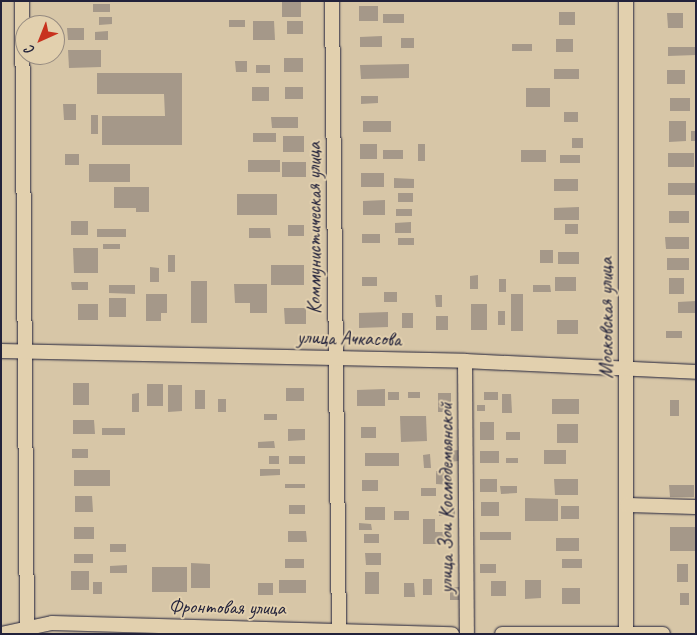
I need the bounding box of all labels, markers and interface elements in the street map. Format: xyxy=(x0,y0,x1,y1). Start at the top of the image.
north arrow xyxy=(15,15,65,65)
text: С xyxy=(22,42,38,59)
street label: Коммунистическая улица xyxy=(302,141,326,315)
street label: Московская улица xyxy=(594,257,618,379)
street label: улица Ачкасова xyxy=(296,325,402,351)
street label: улица Зои Космодемьянской xyxy=(434,403,458,593)
street label: Фронтовая улица xyxy=(167,594,287,620)

